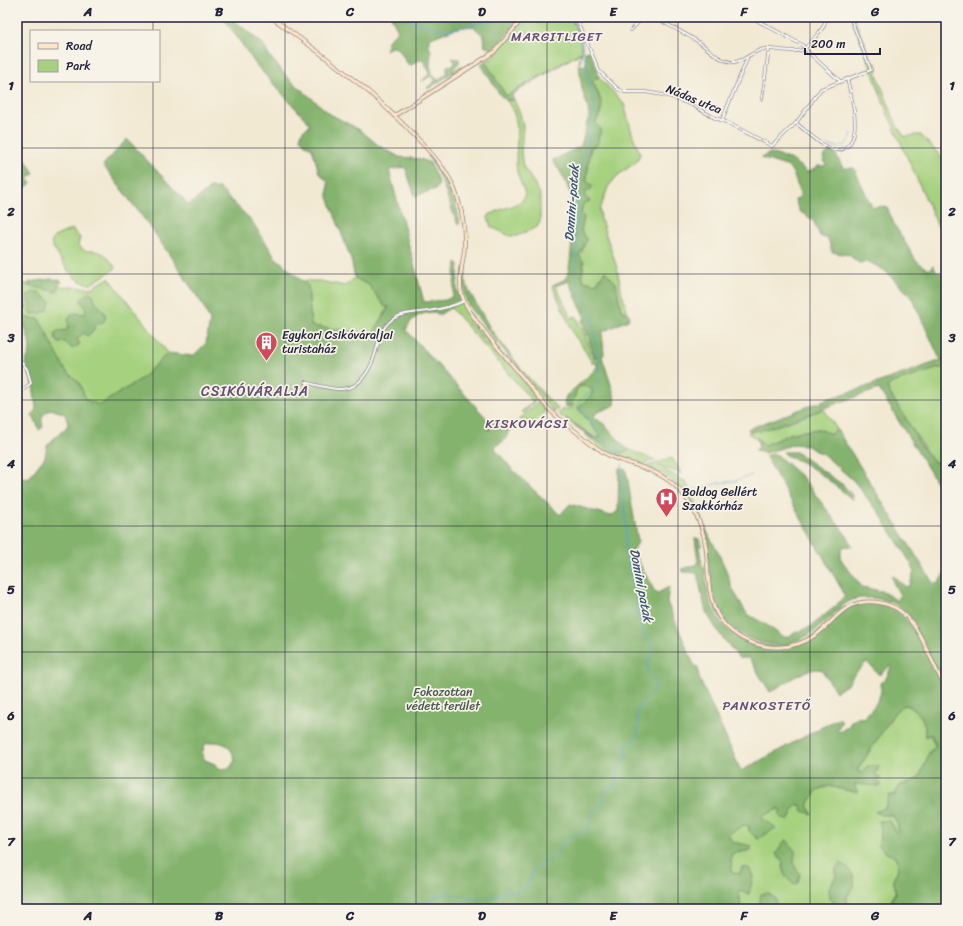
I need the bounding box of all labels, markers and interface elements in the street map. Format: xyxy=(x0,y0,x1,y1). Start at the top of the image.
text: A xyxy=(83,0,92,23)
text: B xyxy=(215,0,224,23)
text: C xyxy=(345,0,355,23)
text: D xyxy=(478,0,486,23)
text: E xyxy=(609,0,618,23)
text: F xyxy=(739,0,748,23)
text: G xyxy=(870,0,880,23)
district label: MARGITLIGET xyxy=(511,25,603,48)
legend xyxy=(30,30,160,82)
scale bar xyxy=(805,30,880,56)
text: 200 m xyxy=(811,33,845,55)
text: Road xyxy=(66,35,93,57)
text: Park xyxy=(66,55,91,77)
text: 1 xyxy=(8,74,14,97)
text: 1 xyxy=(949,74,955,97)
street label: Nádas utca xyxy=(663,78,725,120)
water label: Domini-patak xyxy=(557,162,586,242)
text: 2 xyxy=(6,200,15,223)
text: 2 xyxy=(947,200,956,223)
place label: Egykori Csikóváraljai turistaház xyxy=(282,324,393,360)
text: 3 xyxy=(6,326,15,349)
text: 3 xyxy=(947,326,956,349)
building icon: Egykori Csikóváraljai turistaház xyxy=(253,329,279,362)
district label: CSIKÓVÁRALJA xyxy=(201,379,309,404)
district label: KISKOVÁCSI xyxy=(485,412,569,435)
text: 4 xyxy=(6,452,16,475)
text: 4 xyxy=(947,452,957,475)
place label: Boldog Gellért Szakkórház xyxy=(682,481,757,517)
hospital icon: Boldog Gellért Szakkórház xyxy=(653,486,679,519)
water label: Domini patak xyxy=(623,546,660,626)
text: 5 xyxy=(7,578,15,601)
text: 5 xyxy=(948,578,956,601)
park label: Fokozottan védett terület xyxy=(406,681,481,717)
district label: PANKOSTETŐ xyxy=(723,694,811,717)
text: 6 xyxy=(6,704,15,727)
text: 6 xyxy=(947,704,956,727)
text: 7 xyxy=(7,830,16,853)
text: 7 xyxy=(948,830,957,853)
text: A xyxy=(83,904,92,926)
text: B xyxy=(215,904,224,926)
text: C xyxy=(345,904,355,926)
text: D xyxy=(478,904,486,926)
text: E xyxy=(609,904,618,926)
text: F xyxy=(739,904,748,926)
text: G xyxy=(870,904,880,926)

